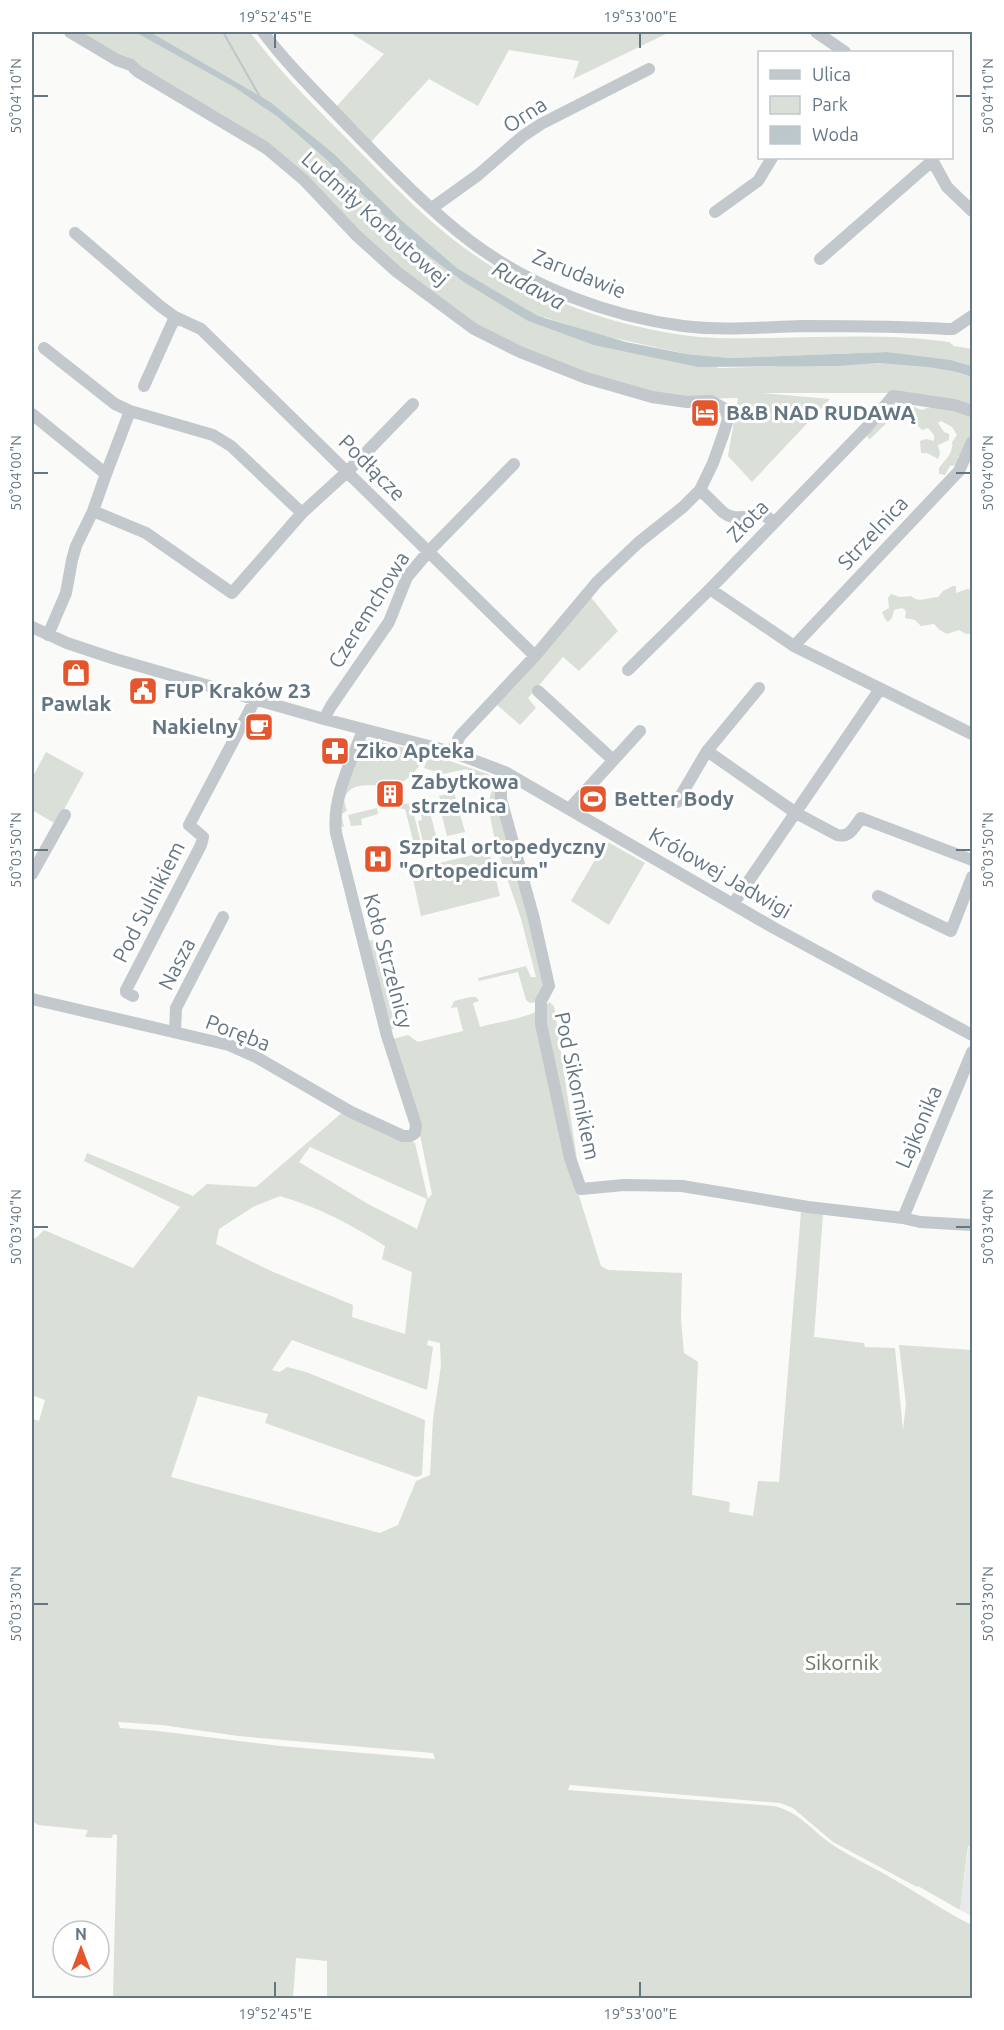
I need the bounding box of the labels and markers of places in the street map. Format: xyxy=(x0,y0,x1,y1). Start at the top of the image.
hotel icon: B&B NAD RUDAWĄ xyxy=(689,397,721,429)
place label: B&B NAD RUDAWĄ xyxy=(726,400,915,424)
shop icon: Pawlak xyxy=(60,657,92,689)
public building icon: FUP Kraków 23 xyxy=(127,675,159,707)
place label: FUP Kraków 23 xyxy=(164,678,311,702)
place label: Pawlak xyxy=(41,691,111,715)
cafe icon: Nakielny xyxy=(243,711,275,743)
place label: Nakielny xyxy=(152,714,238,738)
pharmacy icon: Ziko Apteka xyxy=(319,735,351,767)
place label: Ziko Apteka xyxy=(356,738,475,762)
place label: Zabytkowa strzelnica xyxy=(411,769,519,817)
building icon: Zabytkowa strzelnica xyxy=(374,778,406,810)
sports icon: Better Body xyxy=(577,783,609,815)
place label: Better Body xyxy=(614,786,734,810)
place label: Szpital ortopedyczny "Ortopedicum" xyxy=(399,834,606,882)
hospital icon: Szpital ortopedyczny "Ortopedicum" xyxy=(362,843,394,875)

